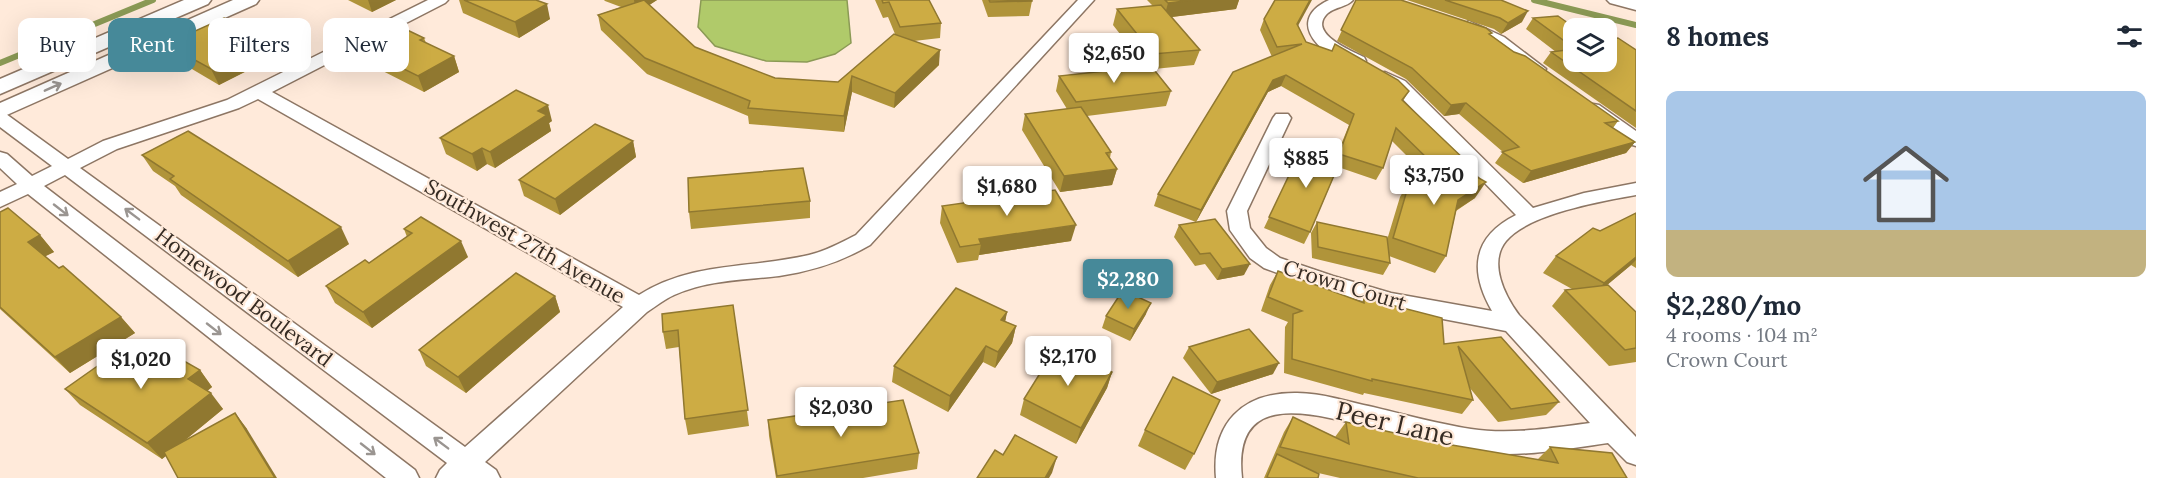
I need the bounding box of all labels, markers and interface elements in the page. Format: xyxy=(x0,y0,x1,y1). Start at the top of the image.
chip: Buy xyxy=(18,18,96,72)
chip: Rent xyxy=(108,18,196,72)
chip: Filters xyxy=(208,18,311,72)
chip: New xyxy=(323,18,409,72)
map controls xyxy=(1563,18,1617,72)
button: layers xyxy=(1563,18,1617,72)
text: 8 homes xyxy=(1666,20,1769,53)
icon: filters xyxy=(2113,20,2146,53)
pin: $2,650 xyxy=(1065,33,1163,84)
text: $2,650 xyxy=(1083,40,1145,65)
one-way arrow xyxy=(44,81,62,92)
icon: home xyxy=(1852,130,1960,238)
pin: $885 xyxy=(1270,138,1342,189)
text: $885 xyxy=(1283,145,1329,170)
pin: $3,750 xyxy=(1385,155,1483,206)
text: $3,750 xyxy=(1404,162,1464,187)
pin: $1,680 xyxy=(958,166,1056,217)
street label: Southwest 27th Avenue xyxy=(420,173,630,309)
text: $1,680 xyxy=(977,173,1037,198)
one-way arrow xyxy=(52,203,68,216)
one-way arrow xyxy=(125,208,141,220)
street label: Homewood Boulevard xyxy=(150,221,338,373)
street label: Crown Court xyxy=(1280,253,1411,317)
pin: $2,280 xyxy=(1079,259,1177,310)
text: $2,280 xyxy=(1097,266,1159,291)
text: $2,280/mo xyxy=(1666,289,1801,322)
text: 4 rooms · 104 m² xyxy=(1666,322,1818,347)
one-way arrow xyxy=(206,323,222,336)
pin: $2,170 xyxy=(1019,336,1117,387)
pin: $1,020 xyxy=(92,339,190,390)
text: $2,170 xyxy=(1039,343,1097,368)
text: $1,020 xyxy=(111,346,171,371)
text: Crown Court xyxy=(1666,347,1788,372)
pin: $2,030 xyxy=(792,387,890,438)
street label: Peer Lane xyxy=(1333,393,1457,453)
text: $2,030 xyxy=(809,394,873,419)
one-way arrow xyxy=(433,437,449,449)
one-way arrow xyxy=(360,442,376,455)

